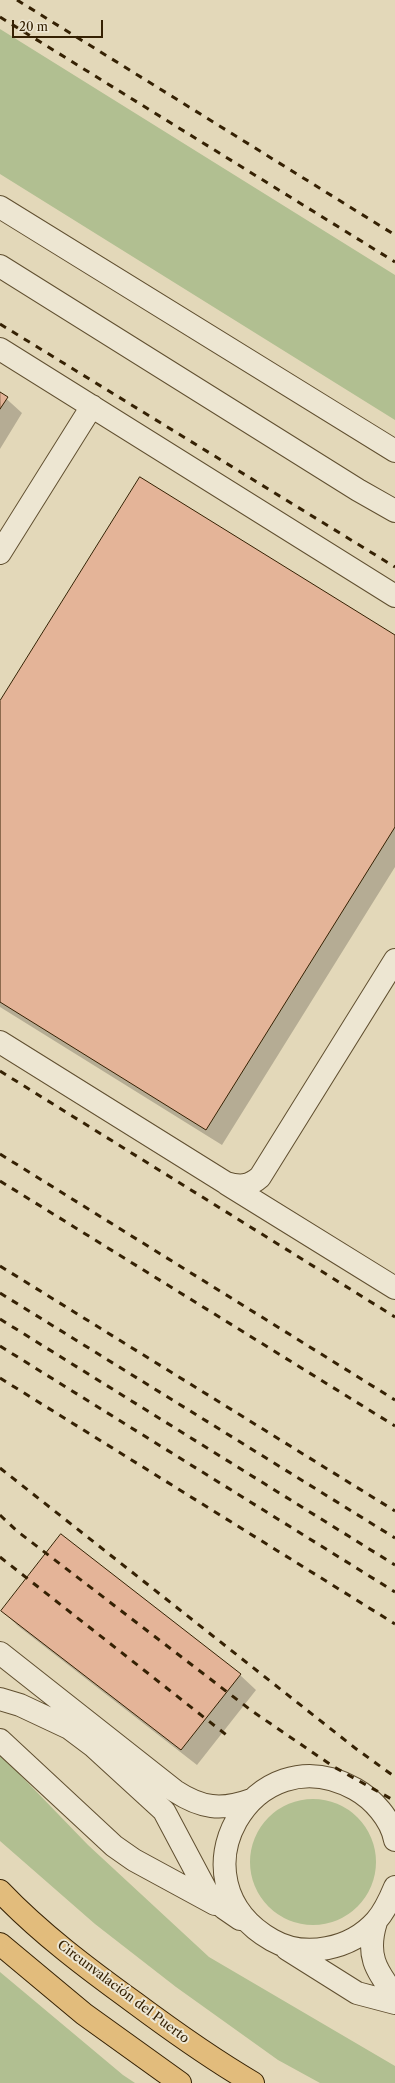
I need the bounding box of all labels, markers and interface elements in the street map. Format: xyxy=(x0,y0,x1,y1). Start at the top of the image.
scale bar xyxy=(14,12,105,38)
text: 20 m xyxy=(19,19,48,34)
street label: Circunvalación del Puerto xyxy=(54,1937,192,2047)

